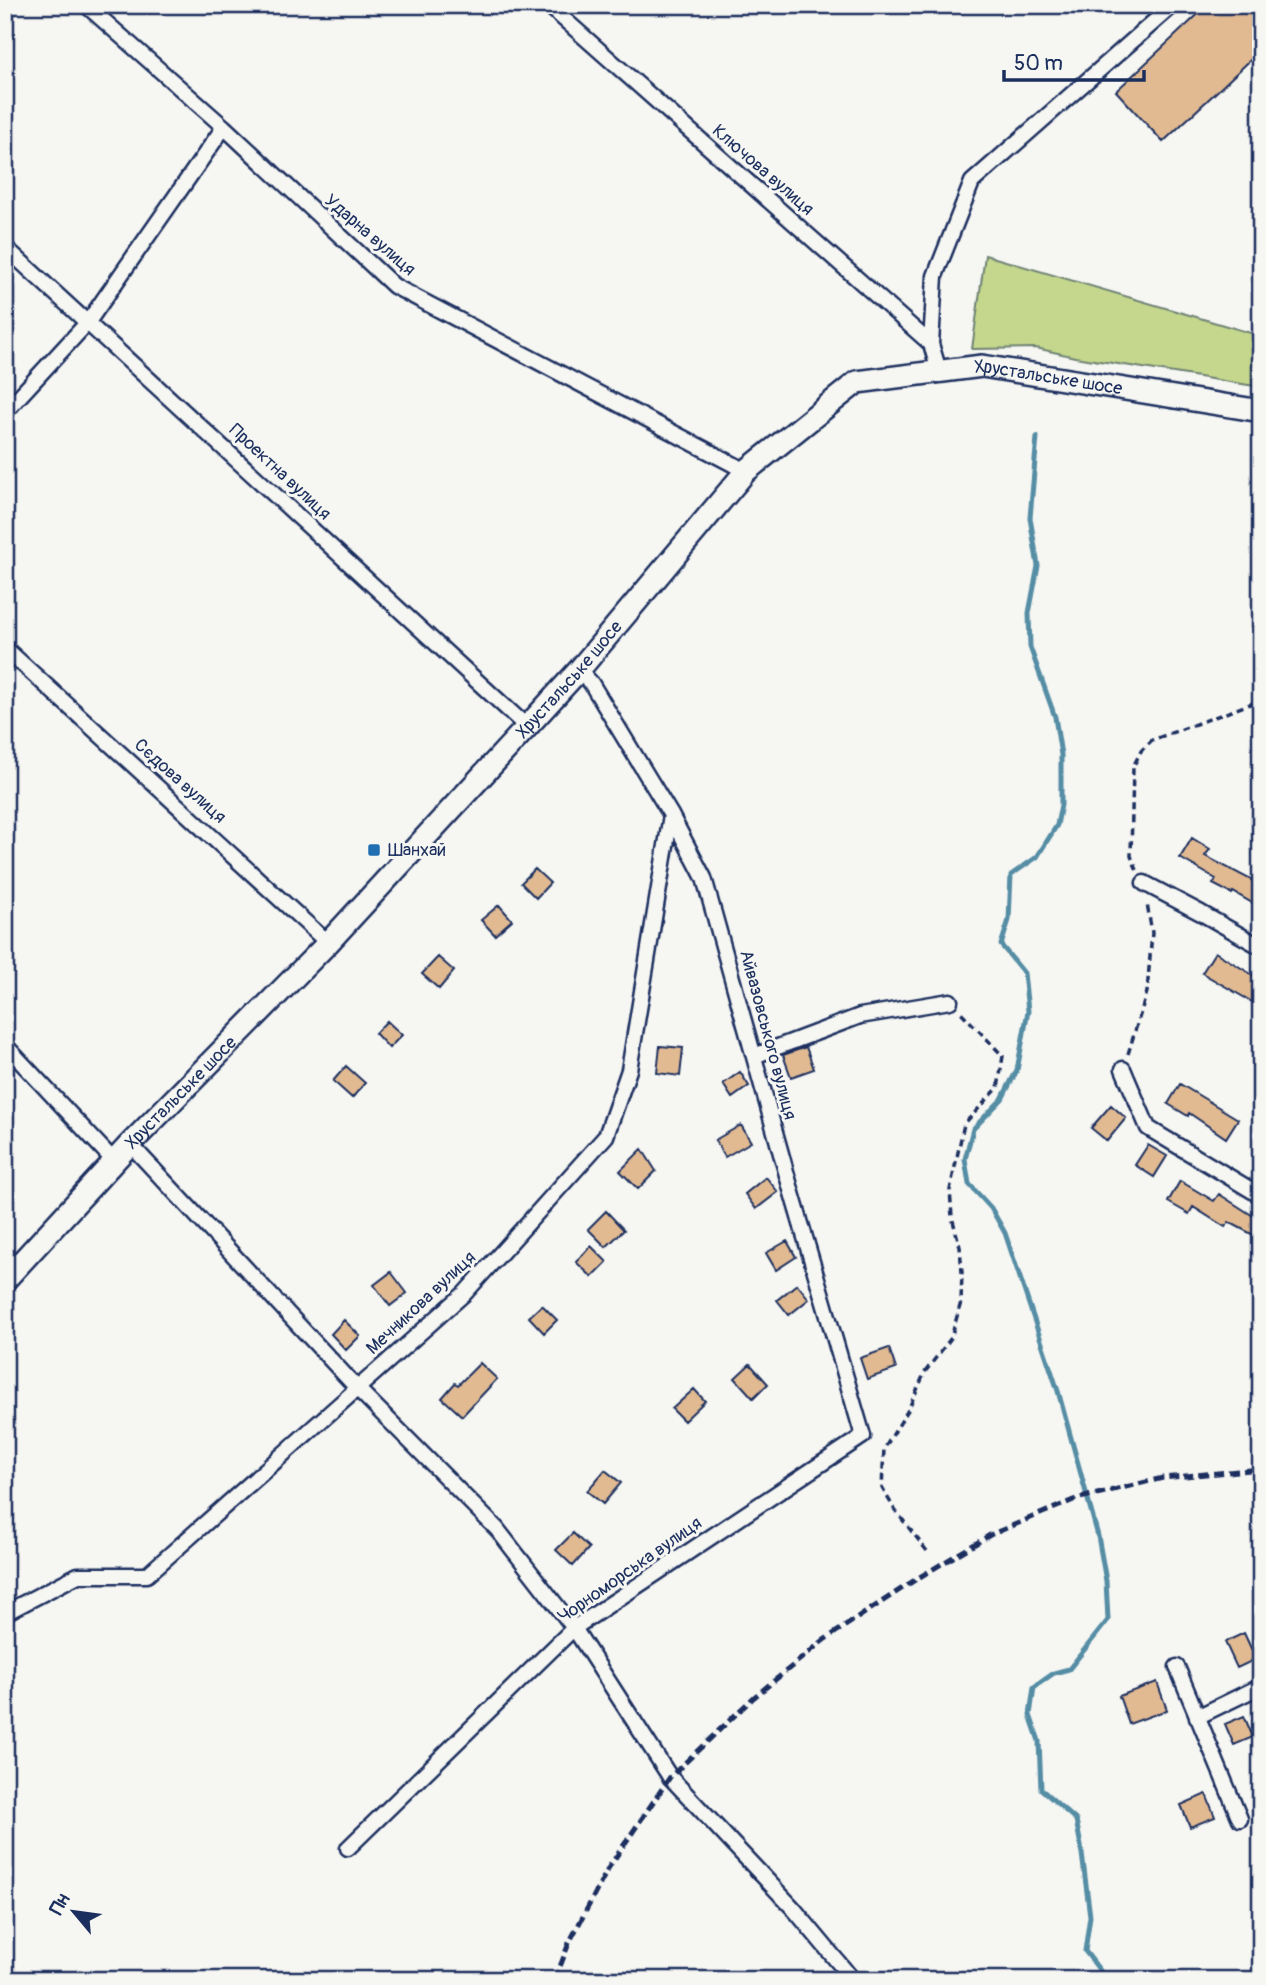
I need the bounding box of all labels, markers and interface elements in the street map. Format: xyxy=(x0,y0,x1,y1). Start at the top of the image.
scale bar xyxy=(1004,38,1144,82)
text: 50 m xyxy=(1014,50,1063,77)
street label: Ключова вулиця xyxy=(707,119,819,221)
street label: Ударна вулиця xyxy=(320,189,420,281)
street label: Хрустальське шосе xyxy=(973,354,1124,400)
street label: Проектна вулиця xyxy=(224,419,336,525)
street label: Хрустальське шосе xyxy=(511,616,627,743)
street label: Сєдова вулиця xyxy=(129,734,231,828)
place label: Шанхай xyxy=(388,839,446,862)
marker: Шанхай xyxy=(366,842,382,858)
street label: Айвазовського вулиця xyxy=(734,948,802,1122)
street label: Хрустальське шосе xyxy=(120,1031,242,1154)
street label: Мечникова вулиця xyxy=(361,1246,481,1360)
street label: Чорноморська вулиця xyxy=(554,1512,706,1628)
north arrow xyxy=(38,1876,108,1946)
text: Пн xyxy=(44,1889,76,1919)

